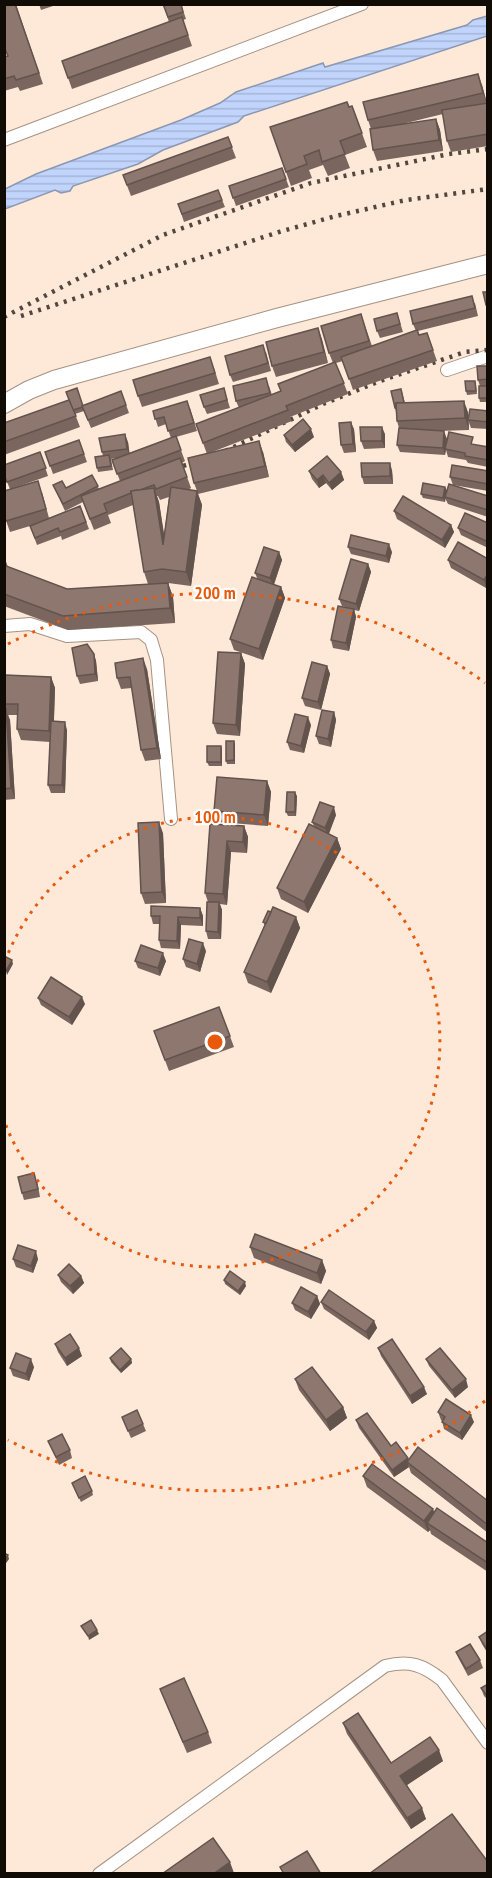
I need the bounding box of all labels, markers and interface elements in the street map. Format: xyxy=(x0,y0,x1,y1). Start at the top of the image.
text: 200 m xyxy=(194,581,236,604)
text: 100 m xyxy=(194,805,236,828)
centre of rings xyxy=(205,1032,225,1052)

